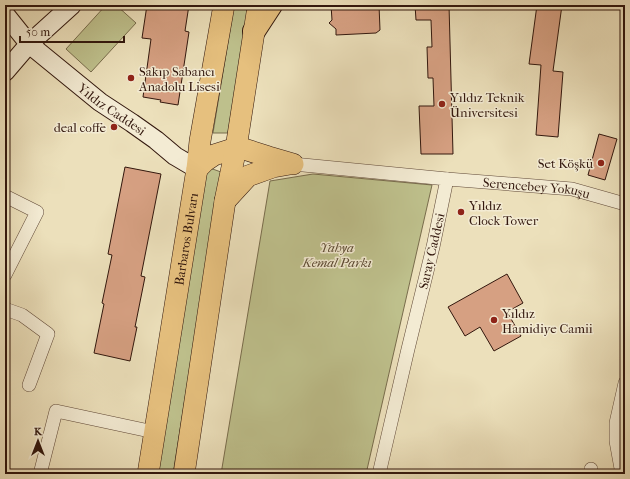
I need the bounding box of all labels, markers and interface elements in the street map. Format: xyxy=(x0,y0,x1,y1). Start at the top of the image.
scale bar xyxy=(20,18,124,44)
text: 50 m xyxy=(26,25,50,39)
place label: Sakıp Sabancı Anadolu Lisesi xyxy=(138,64,220,94)
marker: Sakıp Sabancı Anadolu Lisesi xyxy=(126,73,136,83)
street label: Yıldız Caddesi xyxy=(74,80,149,139)
place label: Yıldız Teknik Üniversitesi xyxy=(449,90,525,120)
marker: Yıldız Teknik Üniversitesi xyxy=(437,99,447,109)
place label: deal coffe xyxy=(54,120,107,135)
marker: deal coffe xyxy=(109,122,119,132)
place label: Set Köşkü xyxy=(538,156,594,172)
marker: Set Köşkü xyxy=(596,158,606,168)
street label: Serencebey Yokuşu xyxy=(482,175,592,202)
street label: Barbaros Bulvarı xyxy=(171,192,201,286)
place label: Yıldız Clock Tower xyxy=(468,198,539,228)
marker: Yıldız Clock Tower xyxy=(456,207,466,217)
street label: Saray Caddesi xyxy=(415,211,448,291)
park label: Yahya Kemal Parkı xyxy=(302,240,372,270)
place label: Yıldız Hamidiye Camii xyxy=(501,306,593,336)
marker: Yıldız Hamidiye Camii xyxy=(489,315,499,325)
north arrow xyxy=(18,421,58,461)
text: K xyxy=(34,425,43,438)

